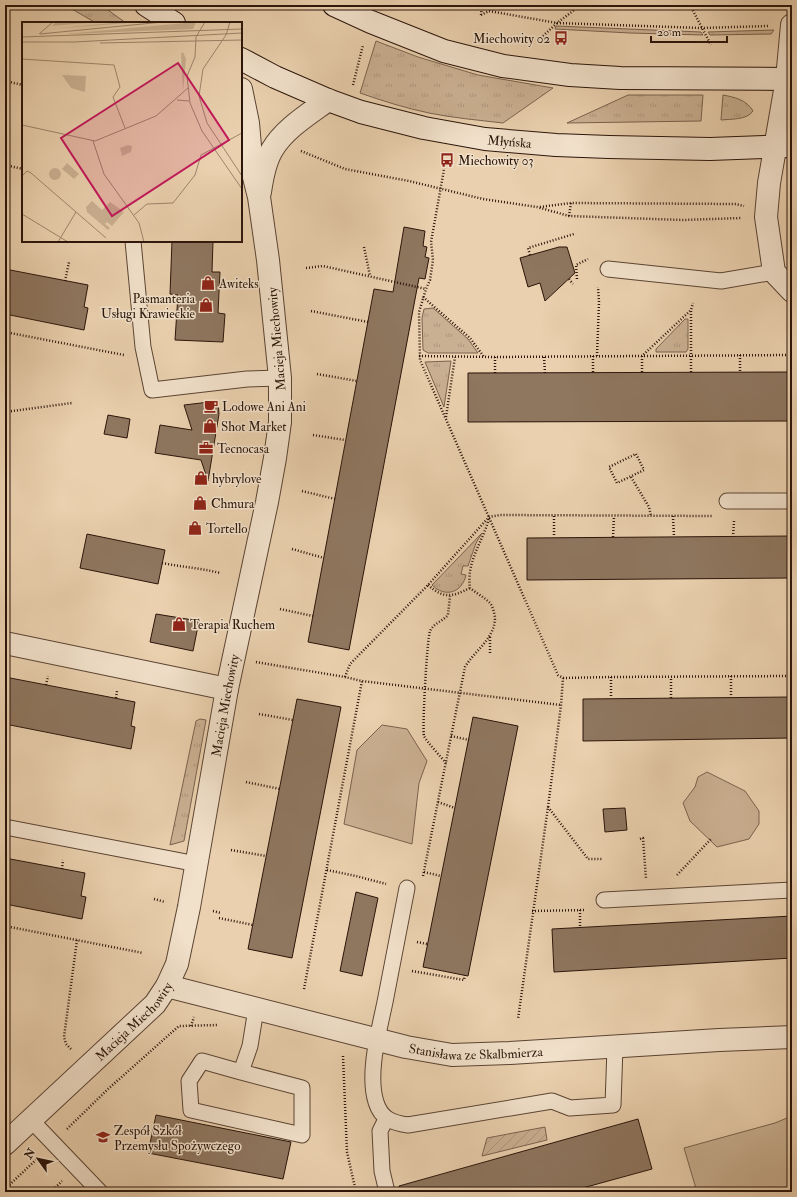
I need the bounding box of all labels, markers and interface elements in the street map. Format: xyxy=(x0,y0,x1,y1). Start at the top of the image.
scale bar xyxy=(651,18,727,44)
inset map xyxy=(22,22,242,242)
text: 20 m xyxy=(657,25,682,40)
bus stop icon: Miechowity 02 xyxy=(553,30,569,46)
place label: Miechowity 02 xyxy=(473,31,550,48)
street label: Młyńska xyxy=(487,132,533,152)
bus stop icon: Miechowity 03 xyxy=(439,152,455,168)
place label: Miechowity 03 xyxy=(458,153,533,170)
shop icon: Awiteks xyxy=(200,275,216,291)
place label: Awiteks xyxy=(218,276,259,292)
street label: Macieja Miechowity xyxy=(264,286,290,391)
place label: Pasmanteria Usługi Krawieckie xyxy=(101,291,196,322)
shop icon: Pasmanteria Usługi Krawieckie xyxy=(198,297,214,313)
cafe icon: Lodowe Ani Ani xyxy=(203,398,219,414)
place label: Lodowe Ani Ani xyxy=(222,399,307,415)
shop icon: Shot Market xyxy=(202,418,218,434)
place label: Shot Market xyxy=(221,419,287,435)
office icon: Tecnocasa xyxy=(198,440,214,456)
place label: Tecnocasa xyxy=(217,441,270,457)
shop icon: hybrylove xyxy=(193,470,209,486)
place label: hybrylove xyxy=(212,471,262,488)
shop icon: Chmura xyxy=(192,495,208,511)
place label: Chmura xyxy=(211,496,255,512)
shop icon: Tortello xyxy=(187,520,203,536)
place label: Tortello xyxy=(206,521,248,537)
shop icon: Terapia Ruchem xyxy=(171,616,187,632)
place label: Terapia Ruchem xyxy=(190,617,275,634)
street label: Macieja Miechowity xyxy=(208,653,244,758)
street label: Macieja Miechowity xyxy=(92,980,178,1065)
street label: Stanisława ze Skalbmierza xyxy=(408,1041,544,1064)
place label: Zespół Szkół Przemysłu Spożywczego xyxy=(114,1123,240,1155)
school or university icon: Zespół Szkół Przemysłu Spożywczego xyxy=(95,1129,111,1145)
north arrow xyxy=(18,1139,58,1179)
text: N xyxy=(21,1145,39,1162)

